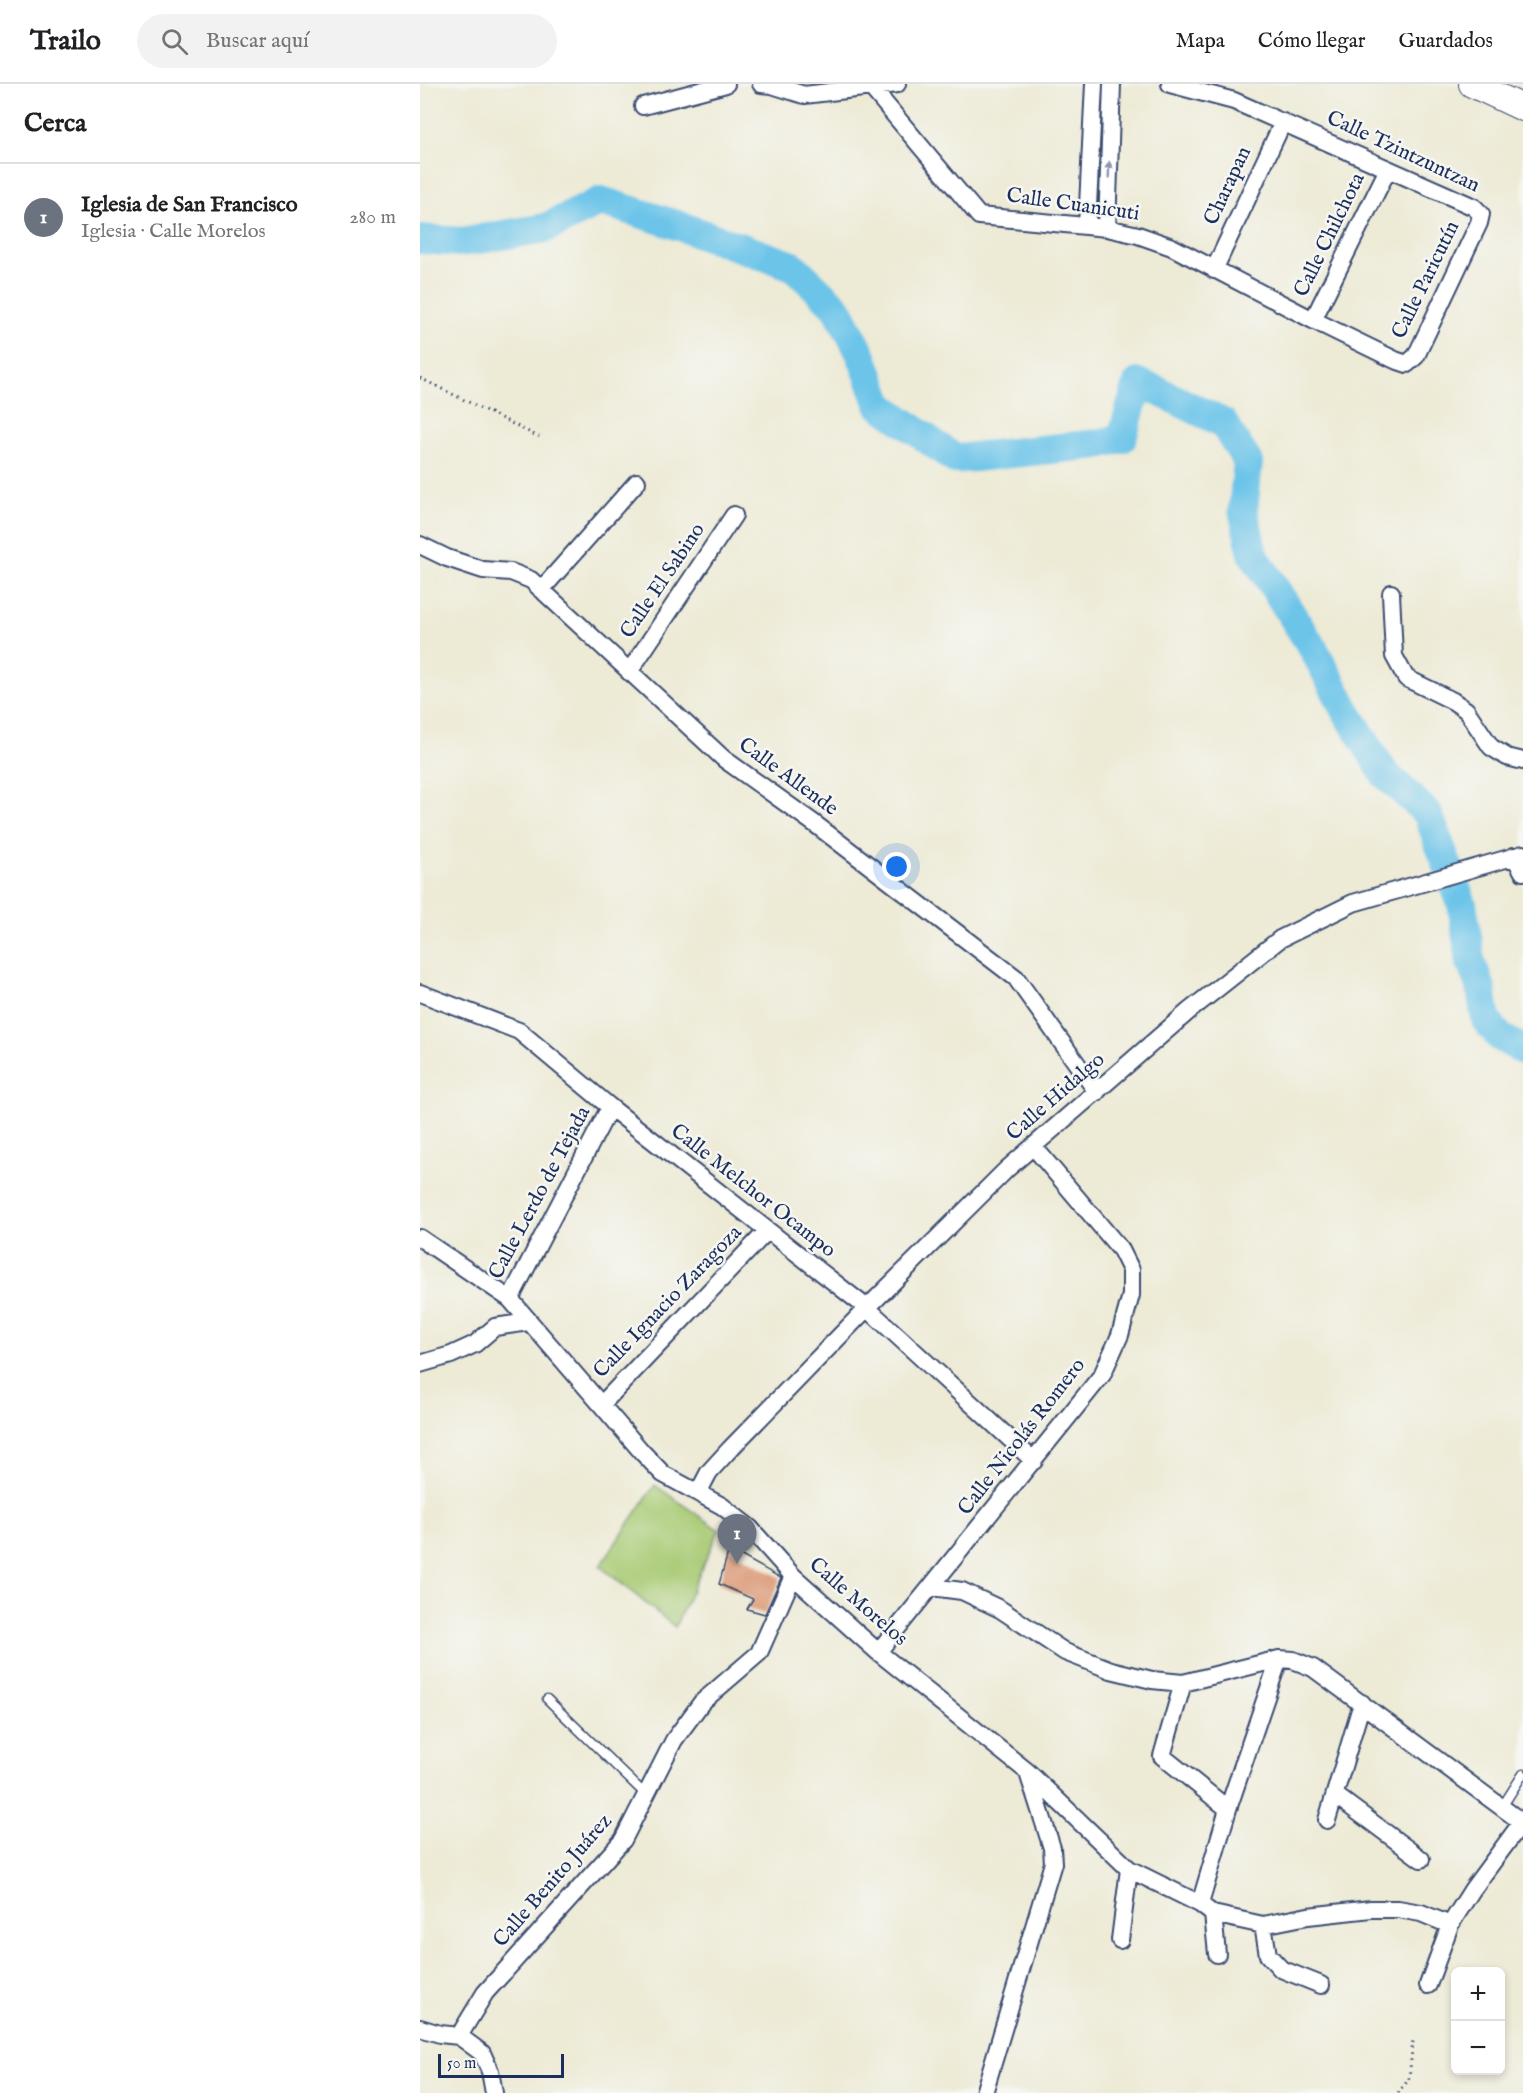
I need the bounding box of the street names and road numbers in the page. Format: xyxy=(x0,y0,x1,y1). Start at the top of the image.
street label: Calle Tzintzuntzan xyxy=(1322,105,1484,199)
street label: Charapan xyxy=(1198,142,1258,230)
street label: Calle Chilchota xyxy=(1288,168,1372,302)
street label: Calle Cuanicuti xyxy=(1005,182,1141,228)
street label: Calle Paricutín xyxy=(1386,217,1466,343)
street label: Calle El Sabino xyxy=(614,518,712,644)
street label: Calle Allende xyxy=(733,732,844,823)
street label: Calle Hidalgo xyxy=(1001,1047,1111,1147)
street label: Calle Lerdo de Tejada xyxy=(483,1101,597,1284)
street label: Calle Melchor Ocampo xyxy=(665,1118,841,1264)
street label: Calle Ignacio Zaragoza xyxy=(588,1219,749,1384)
street label: Calle Nicolás Romero xyxy=(952,1353,1092,1521)
street label: Calle Morelos xyxy=(803,1552,913,1652)
street label: Calle Benito Juárez xyxy=(488,1809,619,1953)

